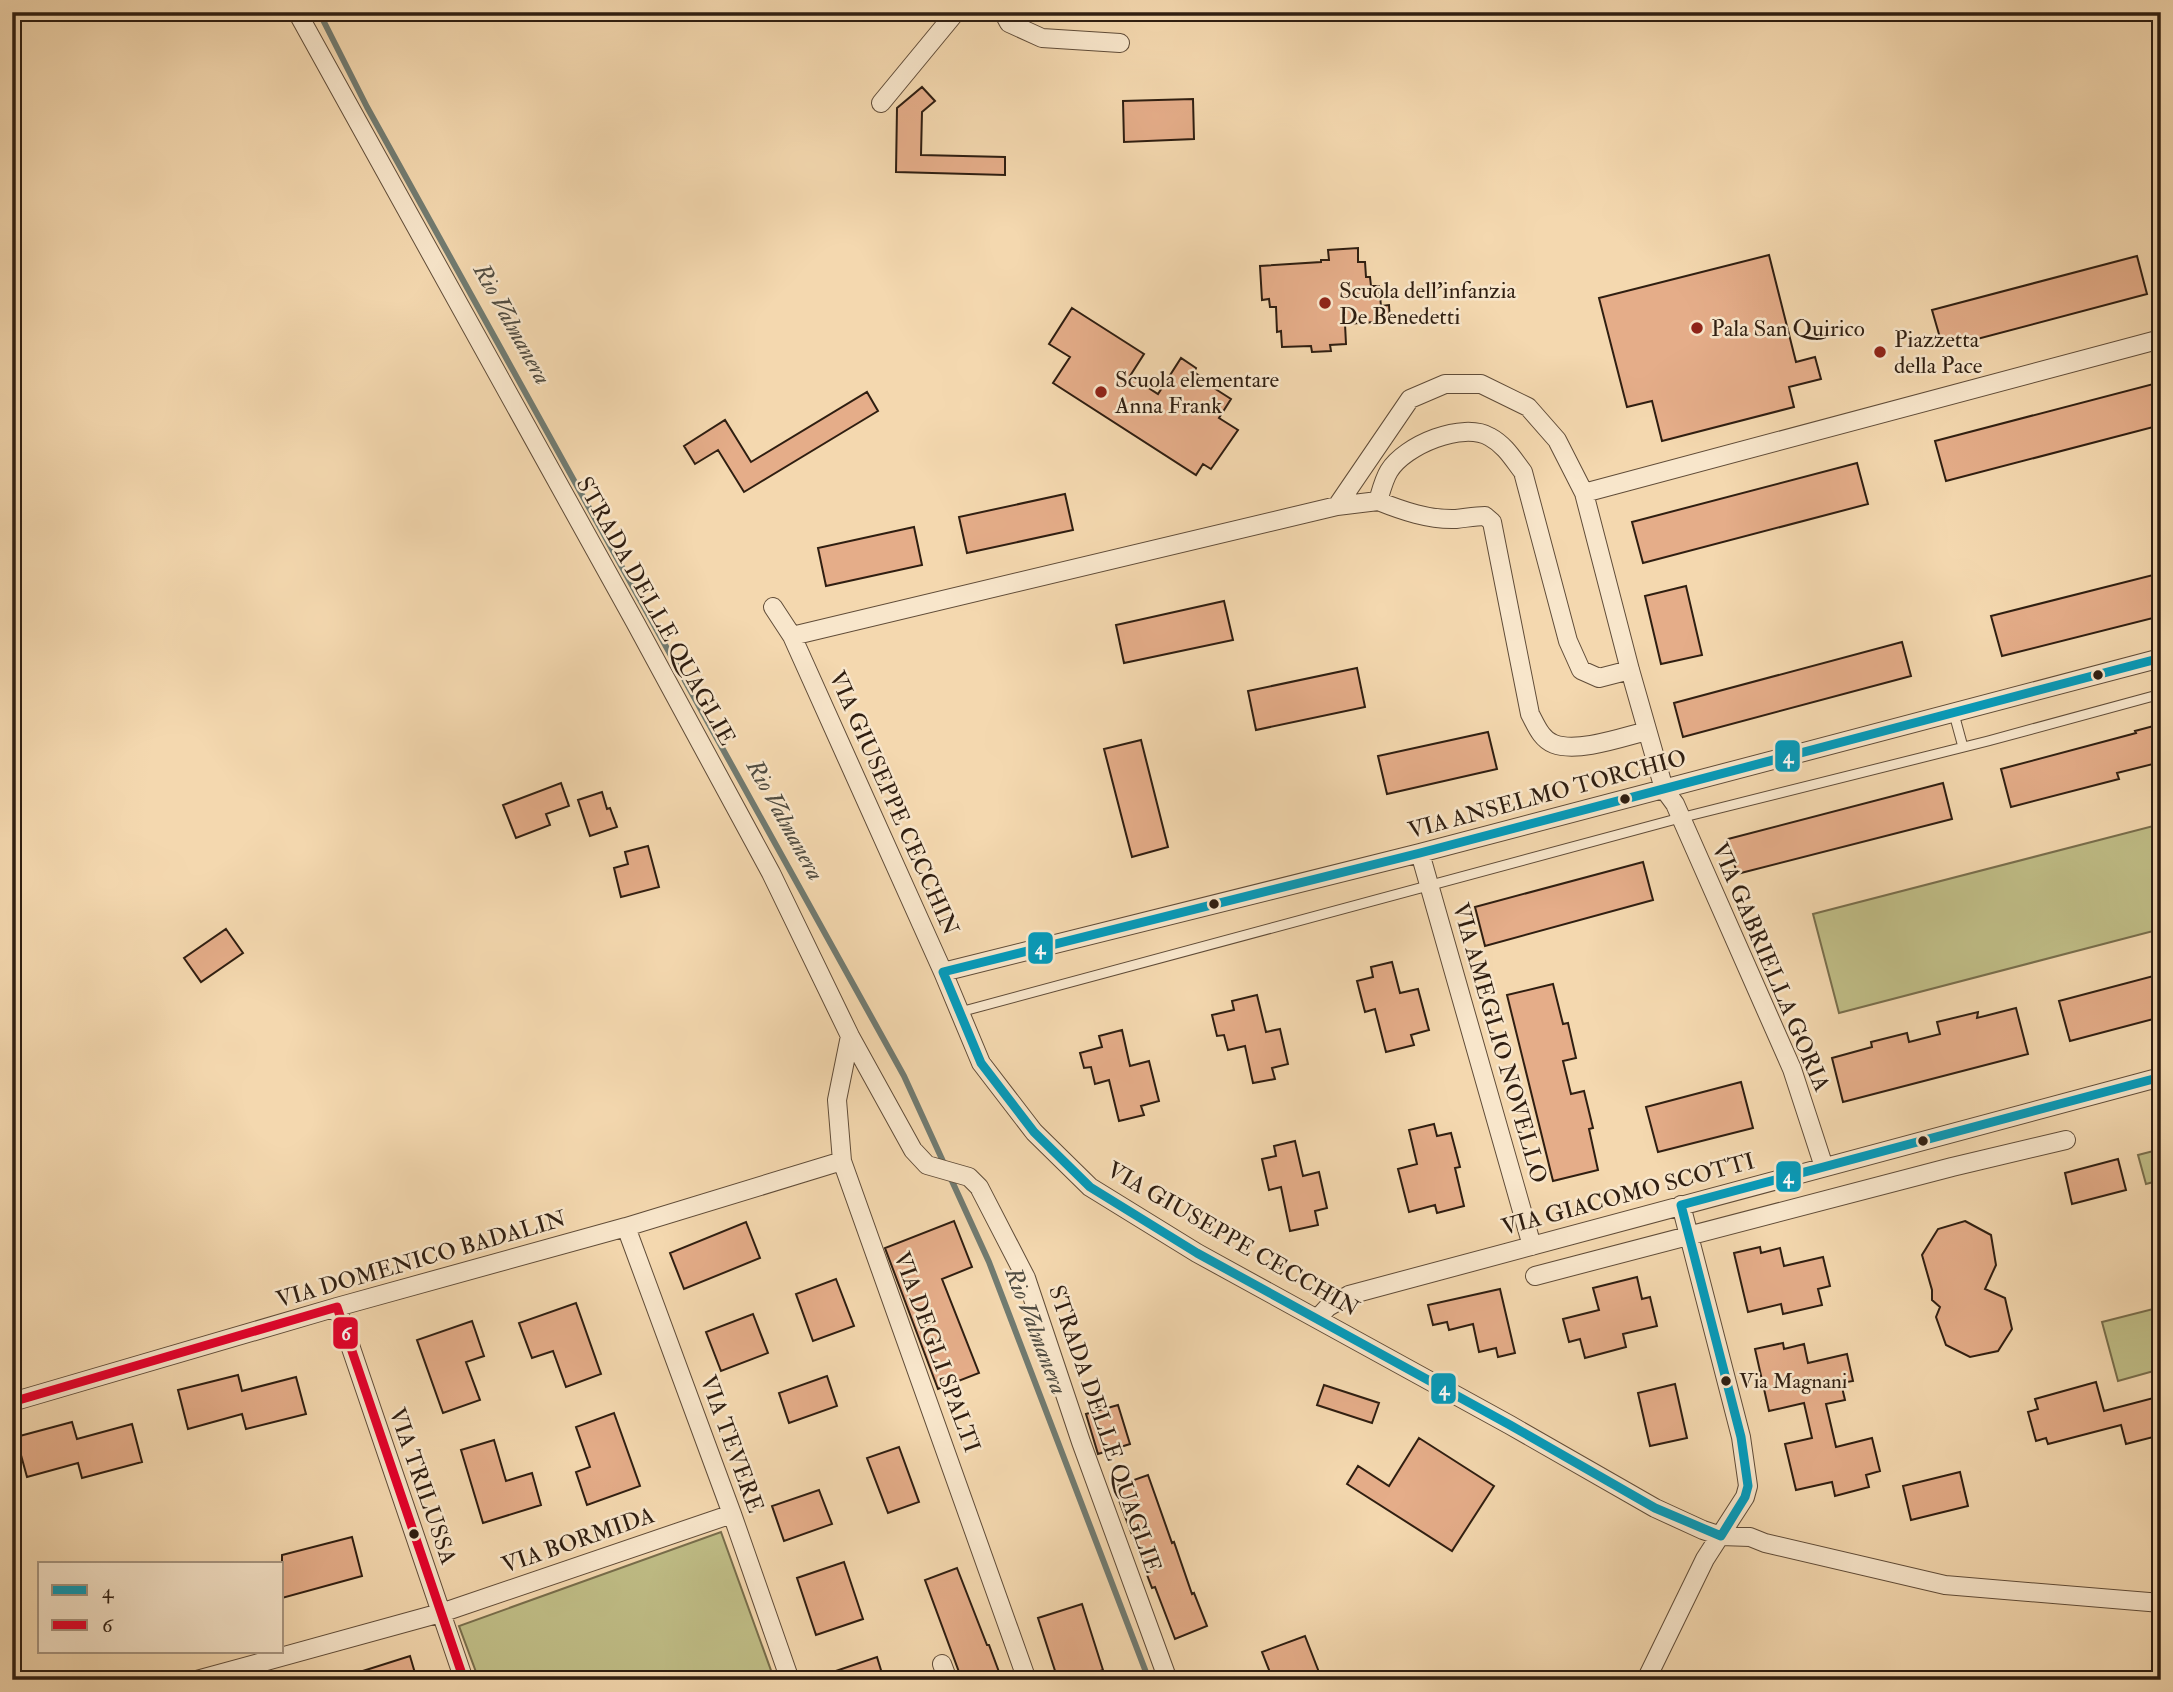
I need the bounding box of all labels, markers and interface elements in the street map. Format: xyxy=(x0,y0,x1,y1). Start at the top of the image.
water label: Rio Valmanera xyxy=(466,257,558,390)
place label: Scuola dell'infanzia De Benedetti xyxy=(1339,276,1517,331)
marker: Scuola dell'infanzia De Benedetti xyxy=(1317,295,1333,311)
place label: Pala San Quirico xyxy=(1711,314,1865,343)
marker: Pala San Quirico xyxy=(1689,320,1705,336)
place label: Piazzetta della Pace xyxy=(1894,325,1983,380)
marker: Piazzetta della Pace xyxy=(1872,344,1888,360)
place label: Scuola elementare Anna Frank xyxy=(1114,365,1280,420)
marker: Scuola elementare Anna Frank xyxy=(1093,384,1109,400)
street label: STRADA DELLE QUAGLIE xyxy=(570,472,742,750)
street label: VIA GIUSEPPE CECCHIN xyxy=(823,666,966,940)
unlabelled marker xyxy=(2091,668,2105,682)
line badge: 4 xyxy=(1774,739,1801,773)
street label: VIA ANSELMO TORCHIO xyxy=(1405,743,1689,845)
text: 4 xyxy=(1782,745,1795,769)
water label: Rio Valmanera xyxy=(739,753,831,886)
unlabelled marker xyxy=(1618,792,1632,806)
street label: VIA GABRIELLA GORIA xyxy=(1705,838,1837,1096)
unlabelled marker xyxy=(1207,897,1221,911)
street label: VIA AMEGLIO NOVELLO xyxy=(1446,900,1554,1186)
line badge: 4 xyxy=(1027,931,1054,965)
text: 4 xyxy=(1034,936,1047,960)
unlabelled marker xyxy=(1916,1134,1930,1148)
street label: VIA GIACOMO SCOTTI xyxy=(1498,1146,1758,1242)
street label: VIA GIUSEPPE CECCHIN xyxy=(1102,1155,1365,1323)
line badge: 4 xyxy=(1775,1160,1802,1193)
text: 4 xyxy=(1782,1165,1795,1189)
street label: VIA DOMENICO BADALIN xyxy=(273,1204,570,1314)
street label: VIA DEGLI SPALTI xyxy=(887,1248,987,1456)
water label: Rio Valmanera xyxy=(997,1262,1074,1399)
street label: STRADA DELLE QUAGLIE xyxy=(1042,1281,1168,1577)
line badge: 6 xyxy=(332,1316,359,1350)
text: 6 xyxy=(341,1322,352,1346)
place label: Via Magnani xyxy=(1739,1368,1848,1395)
street label: VIA TEVERE xyxy=(694,1371,770,1517)
line badge: 4 xyxy=(1430,1372,1457,1405)
marker: Via Magnani xyxy=(1719,1374,1733,1388)
text: 4 xyxy=(1438,1377,1451,1401)
street label: VIA TRILUSSA xyxy=(383,1404,463,1568)
street label: VIA BORMIDA xyxy=(498,1500,658,1580)
unlabelled marker xyxy=(407,1527,421,1541)
legend xyxy=(38,1562,284,1654)
text: 4 xyxy=(102,1578,115,1605)
text: 6 xyxy=(102,1612,114,1639)

